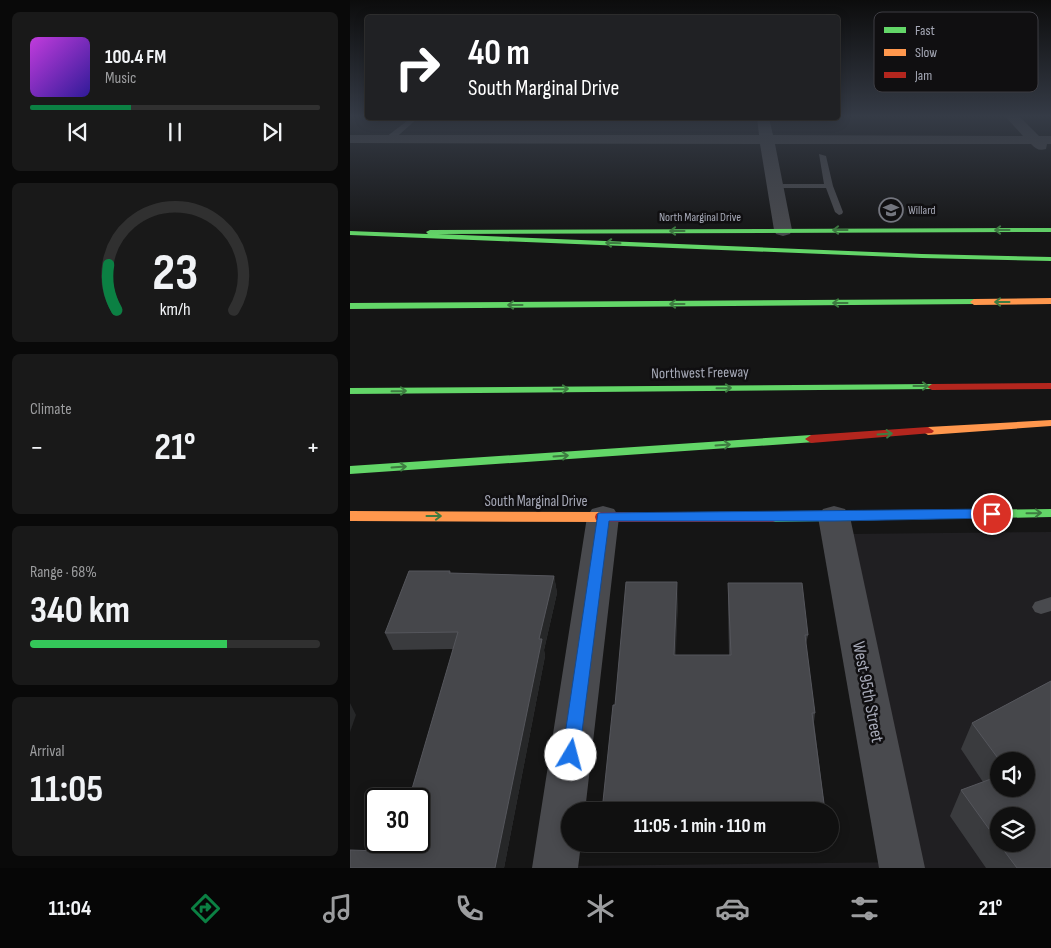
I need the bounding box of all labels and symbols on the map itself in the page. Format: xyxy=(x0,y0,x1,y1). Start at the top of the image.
legend xyxy=(874,12,1038,92)
text: Fast xyxy=(915,22,935,39)
text: Slow xyxy=(915,44,937,61)
text: Jam xyxy=(914,67,932,84)
school or university icon: Willard xyxy=(878,197,904,223)
place label: Willard xyxy=(908,203,935,218)
street label: North Marginal Drive xyxy=(659,210,741,225)
one-way arrow xyxy=(832,225,848,235)
one-way arrow xyxy=(995,225,1011,235)
one-way arrow xyxy=(670,226,686,236)
one-way arrow xyxy=(606,239,622,248)
one-way arrow xyxy=(995,297,1011,307)
one-way arrow xyxy=(832,298,848,308)
one-way arrow xyxy=(670,299,686,309)
one-way arrow xyxy=(507,300,524,310)
street label: Northwest Freeway xyxy=(651,363,749,383)
one-way arrow xyxy=(912,381,929,391)
one-way arrow xyxy=(715,383,731,393)
one-way arrow xyxy=(552,384,569,394)
one-way arrow xyxy=(390,386,406,395)
one-way arrow xyxy=(877,429,893,438)
one-way arrow xyxy=(715,440,731,449)
one-way arrow xyxy=(552,451,568,460)
one-way arrow xyxy=(390,462,406,471)
street label: South Marginal Drive xyxy=(484,492,588,511)
pin xyxy=(971,493,1013,535)
one-way arrow xyxy=(1025,508,1041,518)
one-way arrow xyxy=(425,511,441,521)
street label: West 95th Street xyxy=(848,640,888,745)
position arrow xyxy=(544,728,596,780)
speed limit sign: 30 xyxy=(365,788,430,853)

